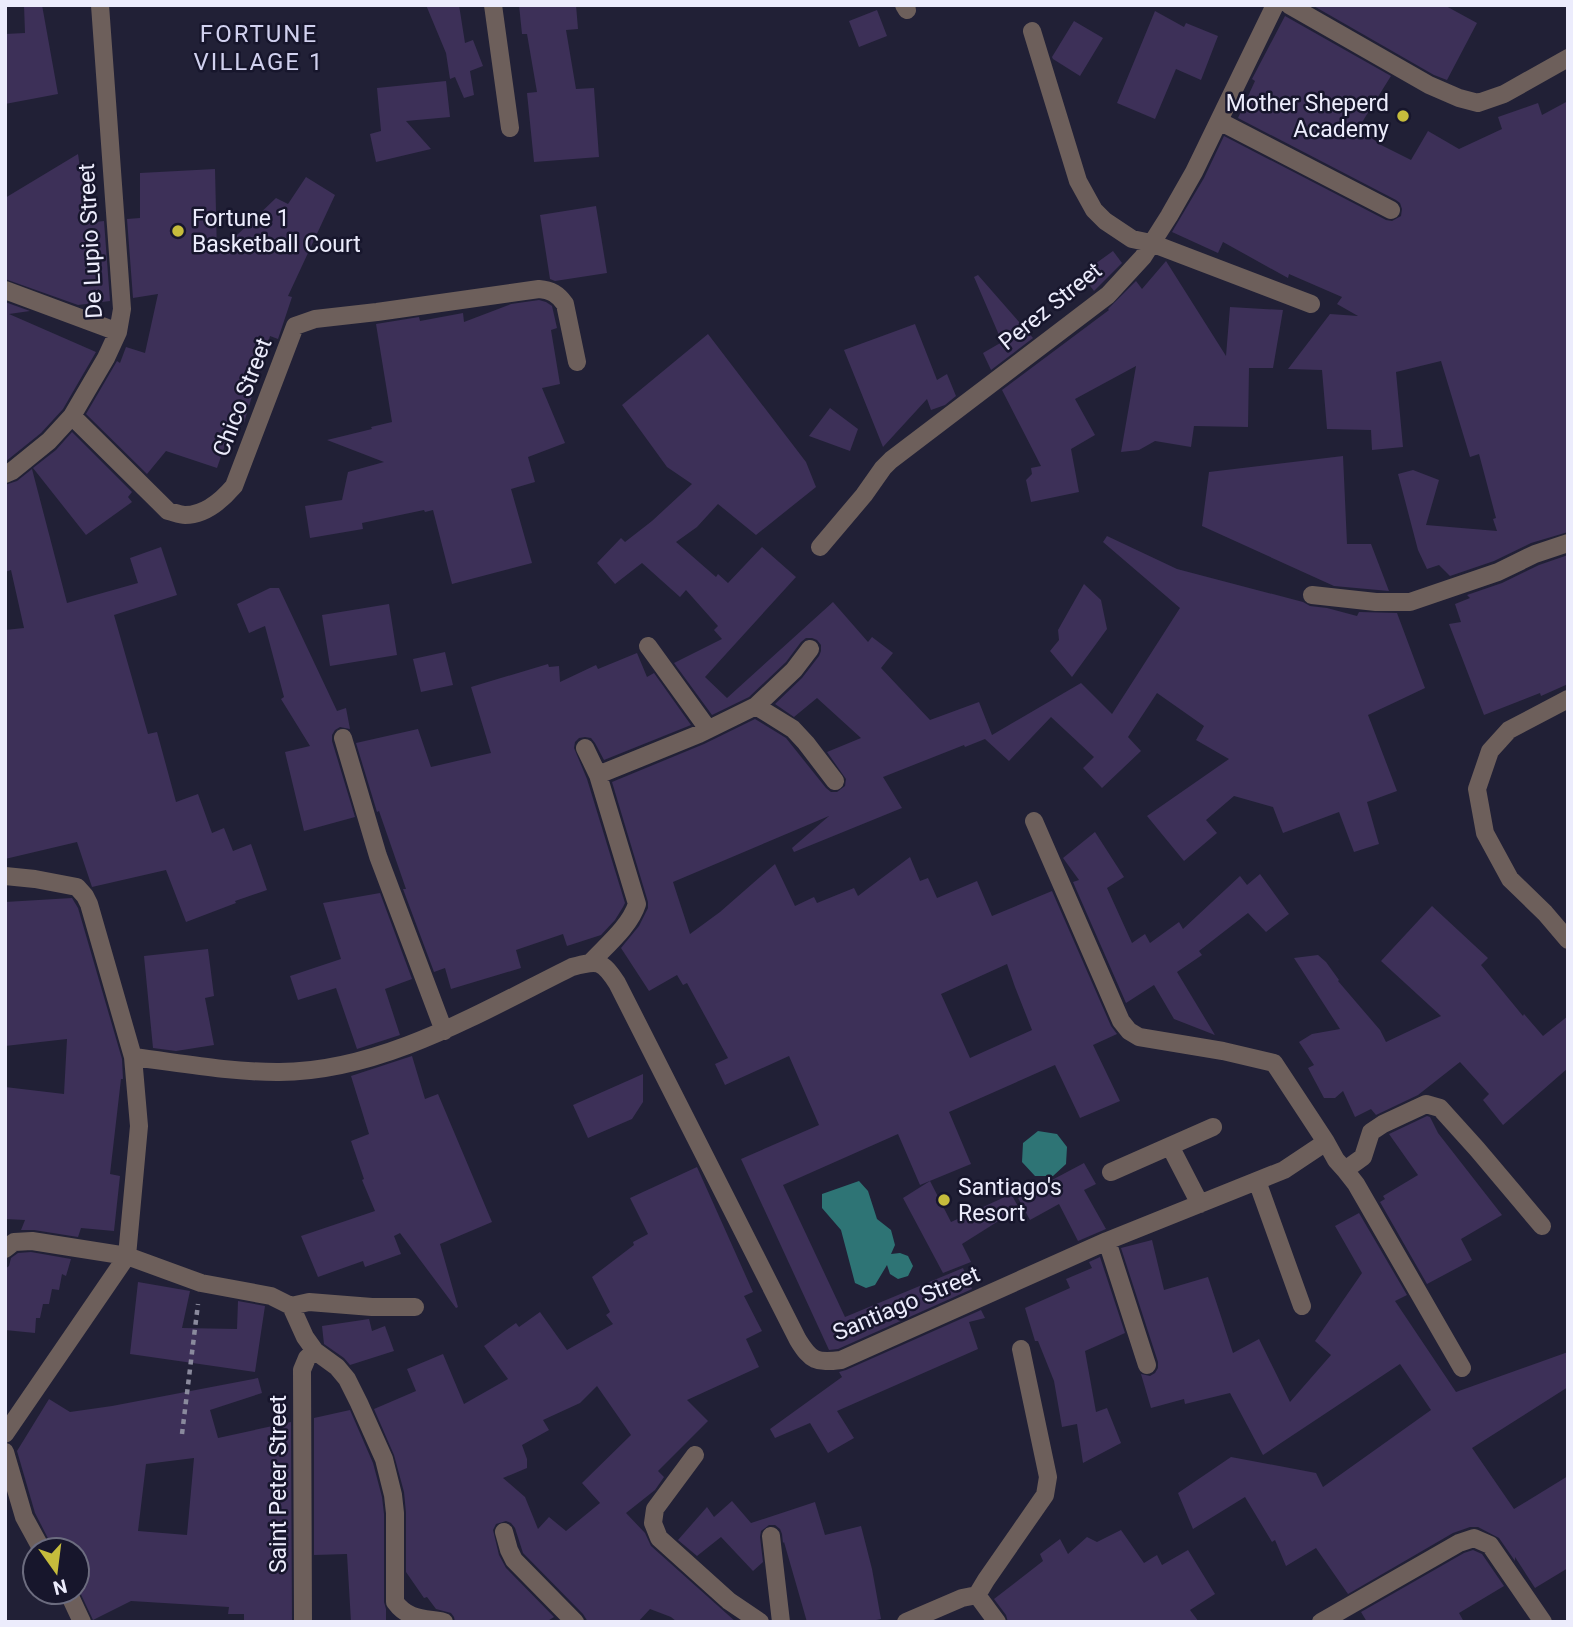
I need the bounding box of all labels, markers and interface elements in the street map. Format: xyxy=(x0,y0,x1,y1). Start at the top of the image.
district label: FORTUNE VILLAGE 1 xyxy=(194,20,324,76)
place label: Mother Sheperd Academy xyxy=(1226,90,1389,143)
marker: Mother Sheperd Academy xyxy=(1395,108,1411,124)
street label: De Lupio Street xyxy=(73,163,108,319)
place label: Fortune 1 Basketball Court xyxy=(192,205,361,258)
marker: Fortune 1 Basketball Court xyxy=(170,223,186,239)
street label: Perez Street xyxy=(994,257,1107,356)
street label: Chico Street xyxy=(208,334,277,460)
place label: Santiago's Resort xyxy=(958,1174,1062,1227)
marker: Santiago's Resort xyxy=(936,1192,952,1208)
street label: Santiago Street xyxy=(829,1260,984,1347)
street label: Saint Peter Street xyxy=(265,1395,292,1573)
north arrow xyxy=(21,1536,91,1606)
text: N xyxy=(51,1574,69,1600)

